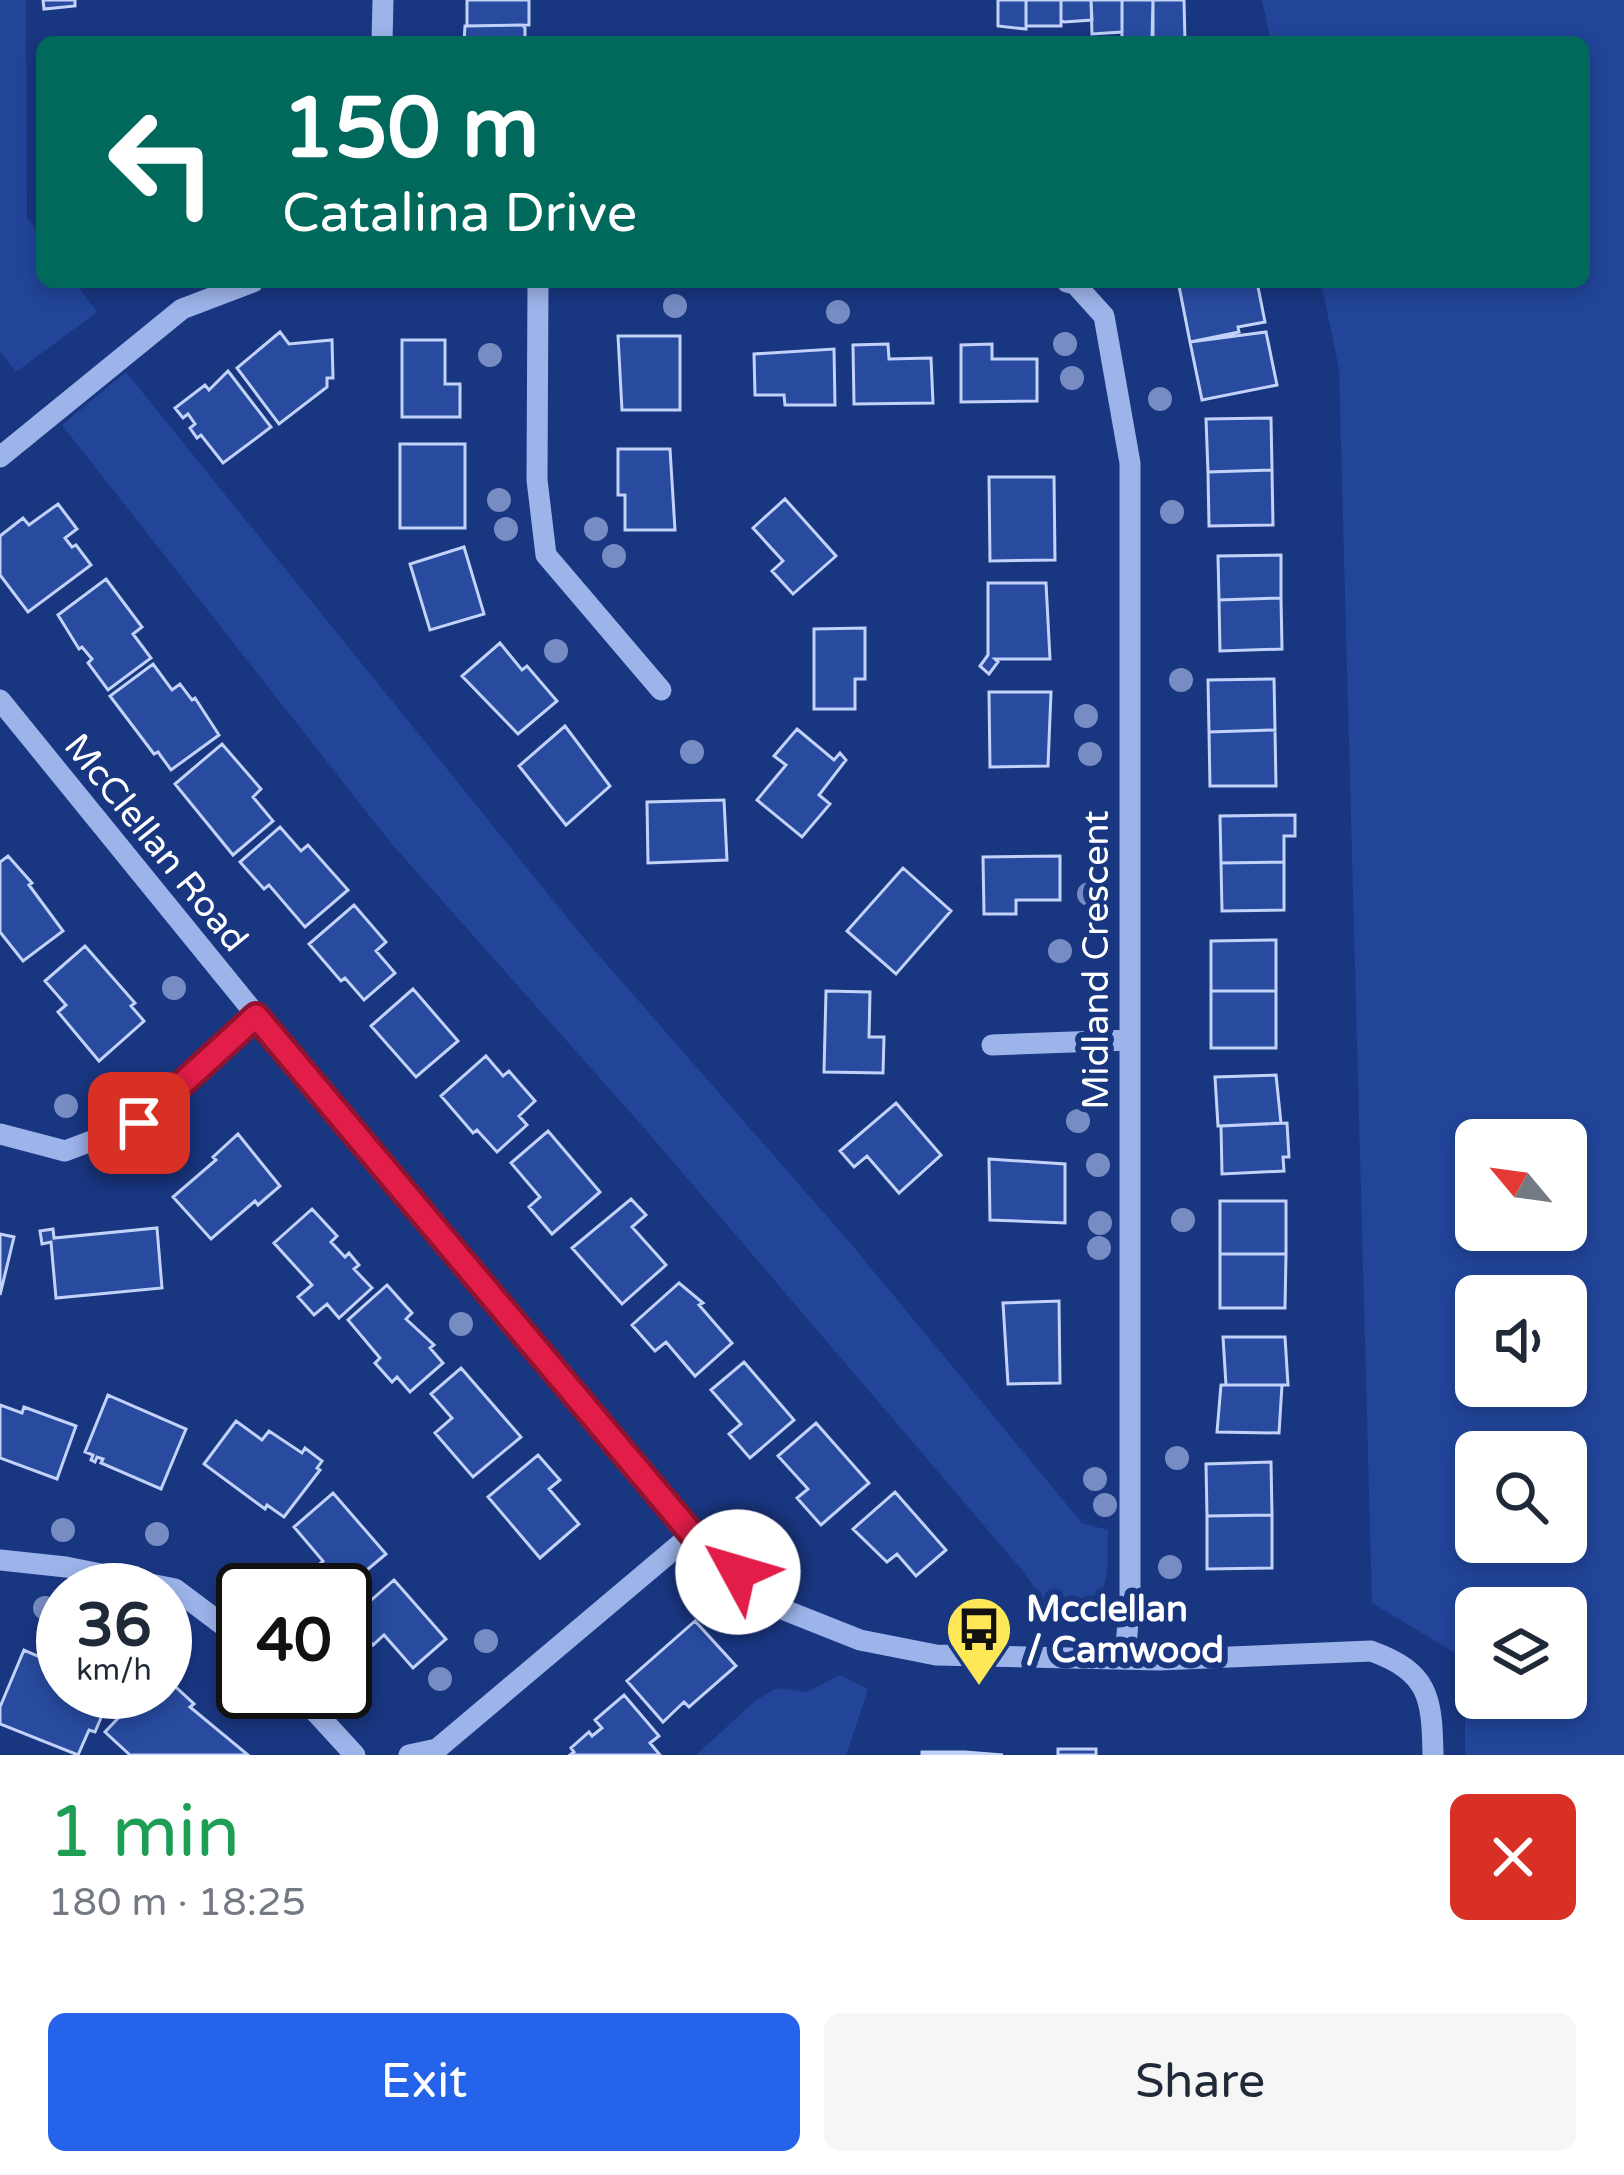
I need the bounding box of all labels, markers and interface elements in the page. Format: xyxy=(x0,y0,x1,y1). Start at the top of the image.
text: 150 m xyxy=(282,79,539,180)
icon: left xyxy=(84,84,240,240)
text: Catalina Drive xyxy=(282,181,637,246)
street label: McClellan Road xyxy=(55,726,257,960)
street label: Midland Crescent xyxy=(1075,810,1118,1110)
pin xyxy=(88,1072,190,1174)
icon: arrive xyxy=(106,1090,172,1156)
north arrow xyxy=(1455,1119,1587,1251)
map controls xyxy=(1455,1119,1587,1719)
button: sound xyxy=(1455,1275,1587,1407)
button: search xyxy=(1455,1431,1587,1563)
position arrow xyxy=(675,1509,801,1635)
speed limit sign: 40 xyxy=(216,1563,372,1719)
button: layers xyxy=(1455,1587,1587,1719)
place label: Mcclellan / Camwood xyxy=(1026,1588,1224,1672)
text: 36 xyxy=(76,1590,152,1662)
bus stop icon: Mcclellan / Camwood xyxy=(944,1594,1014,1688)
text: km/h xyxy=(76,1652,152,1689)
text: 1 min xyxy=(48,1790,240,1877)
button: close xyxy=(1450,1794,1576,1920)
text: 180 m · 18:25 xyxy=(48,1879,306,1926)
button: Exit xyxy=(48,2013,800,2151)
button: Share xyxy=(824,2013,1576,2151)

